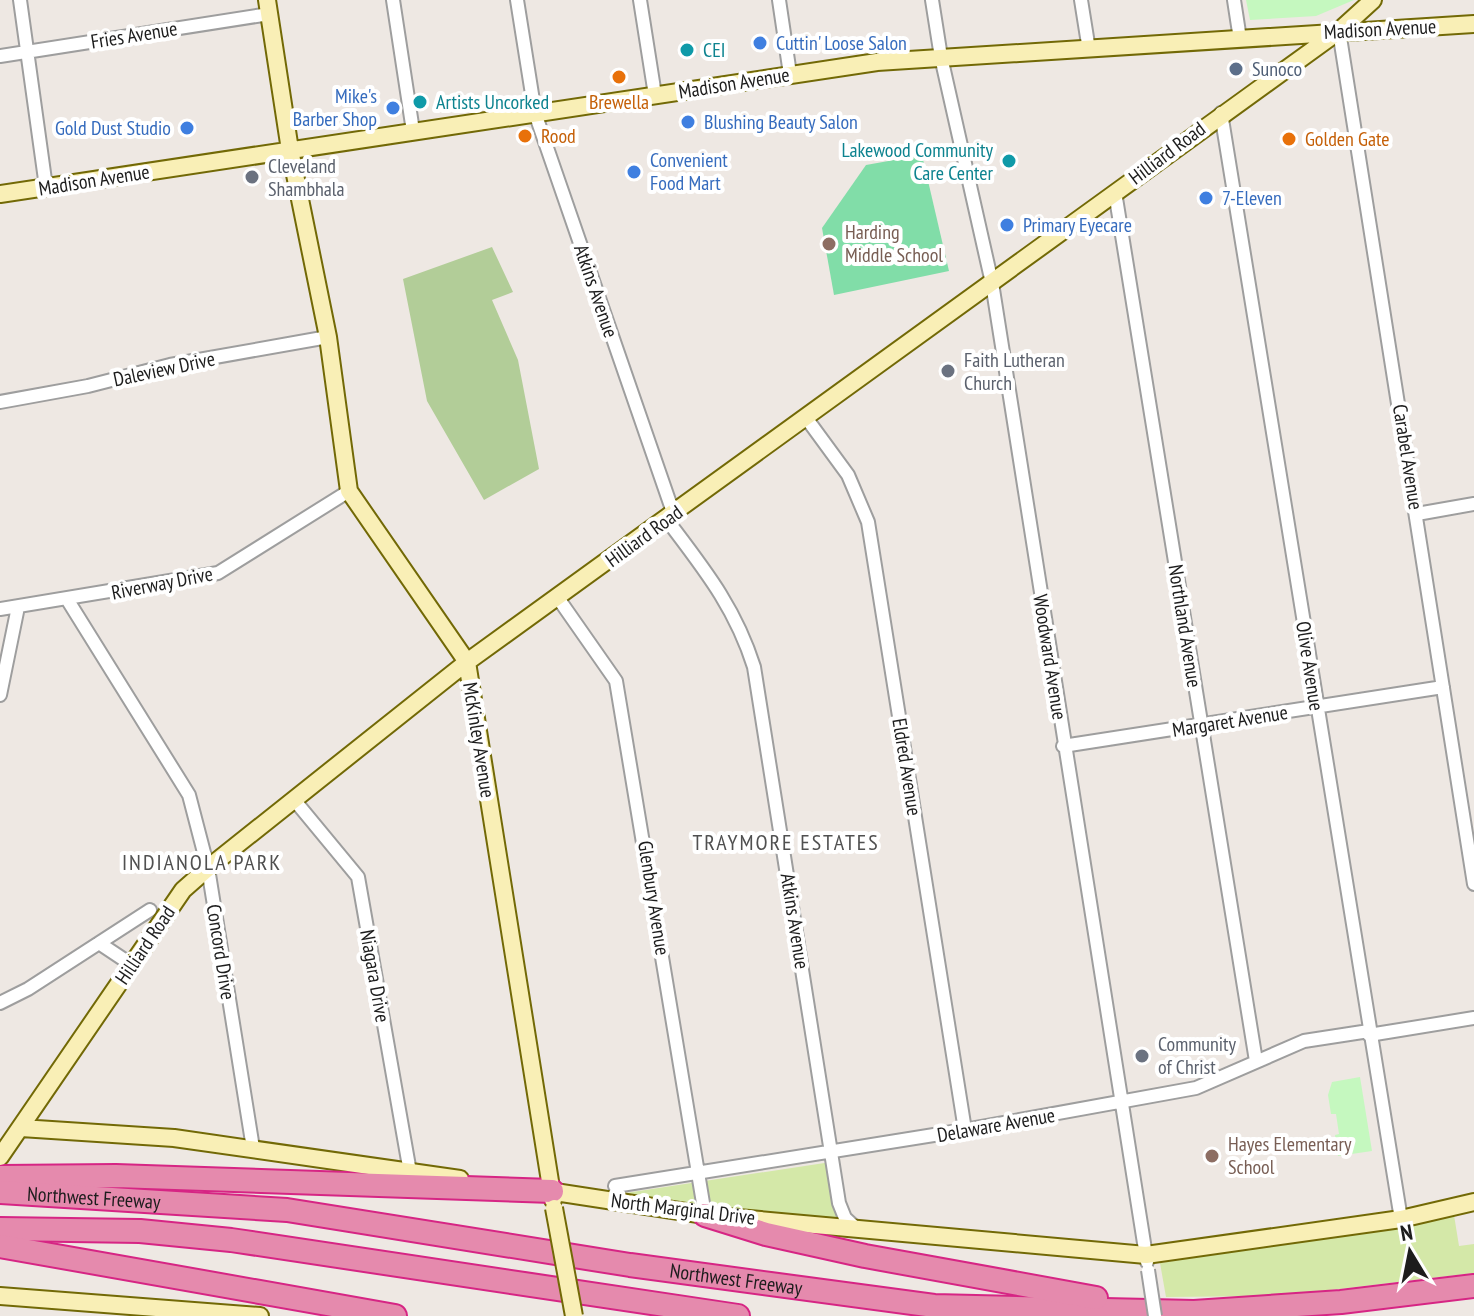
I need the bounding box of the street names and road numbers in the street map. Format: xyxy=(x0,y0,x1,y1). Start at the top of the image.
street label: Madison Avenue xyxy=(1323,13,1437,45)
street label: Fries Avenue xyxy=(89,15,179,55)
street label: Madison Avenue xyxy=(677,61,791,105)
street label: Hilliard Road xyxy=(1124,116,1210,190)
street label: Madison Avenue xyxy=(37,158,151,202)
street label: Atkins Avenue xyxy=(568,241,624,341)
street label: Daleview Drive xyxy=(111,346,217,392)
street label: Carabel Avenue xyxy=(1387,402,1429,512)
street label: Hilliard Road xyxy=(600,499,688,573)
street label: Riverway Drive xyxy=(109,560,215,606)
street label: Northland Avenue xyxy=(1162,563,1208,689)
street label: Woodward Avenue xyxy=(1027,592,1073,722)
street label: Olive Avenue xyxy=(1290,619,1330,713)
street label: McKinley Avenue xyxy=(457,680,501,800)
street label: Margaret Avenue xyxy=(1170,699,1290,743)
street label: Eldred Avenue xyxy=(886,716,928,818)
street label: Glenbury Avenue xyxy=(632,839,676,957)
street label: Atkins Avenue xyxy=(775,871,815,971)
street label: Hilliard Road xyxy=(109,901,181,989)
street label: Concord Drive xyxy=(201,902,241,1002)
street label: Niagara Drive xyxy=(354,928,396,1024)
street label: Delaware Avenue xyxy=(935,1102,1057,1148)
street label: Northwest Freeway xyxy=(26,1181,162,1215)
street label: North Marginal Drive xyxy=(609,1187,757,1231)
street label: Northwest Freeway xyxy=(668,1258,804,1301)

